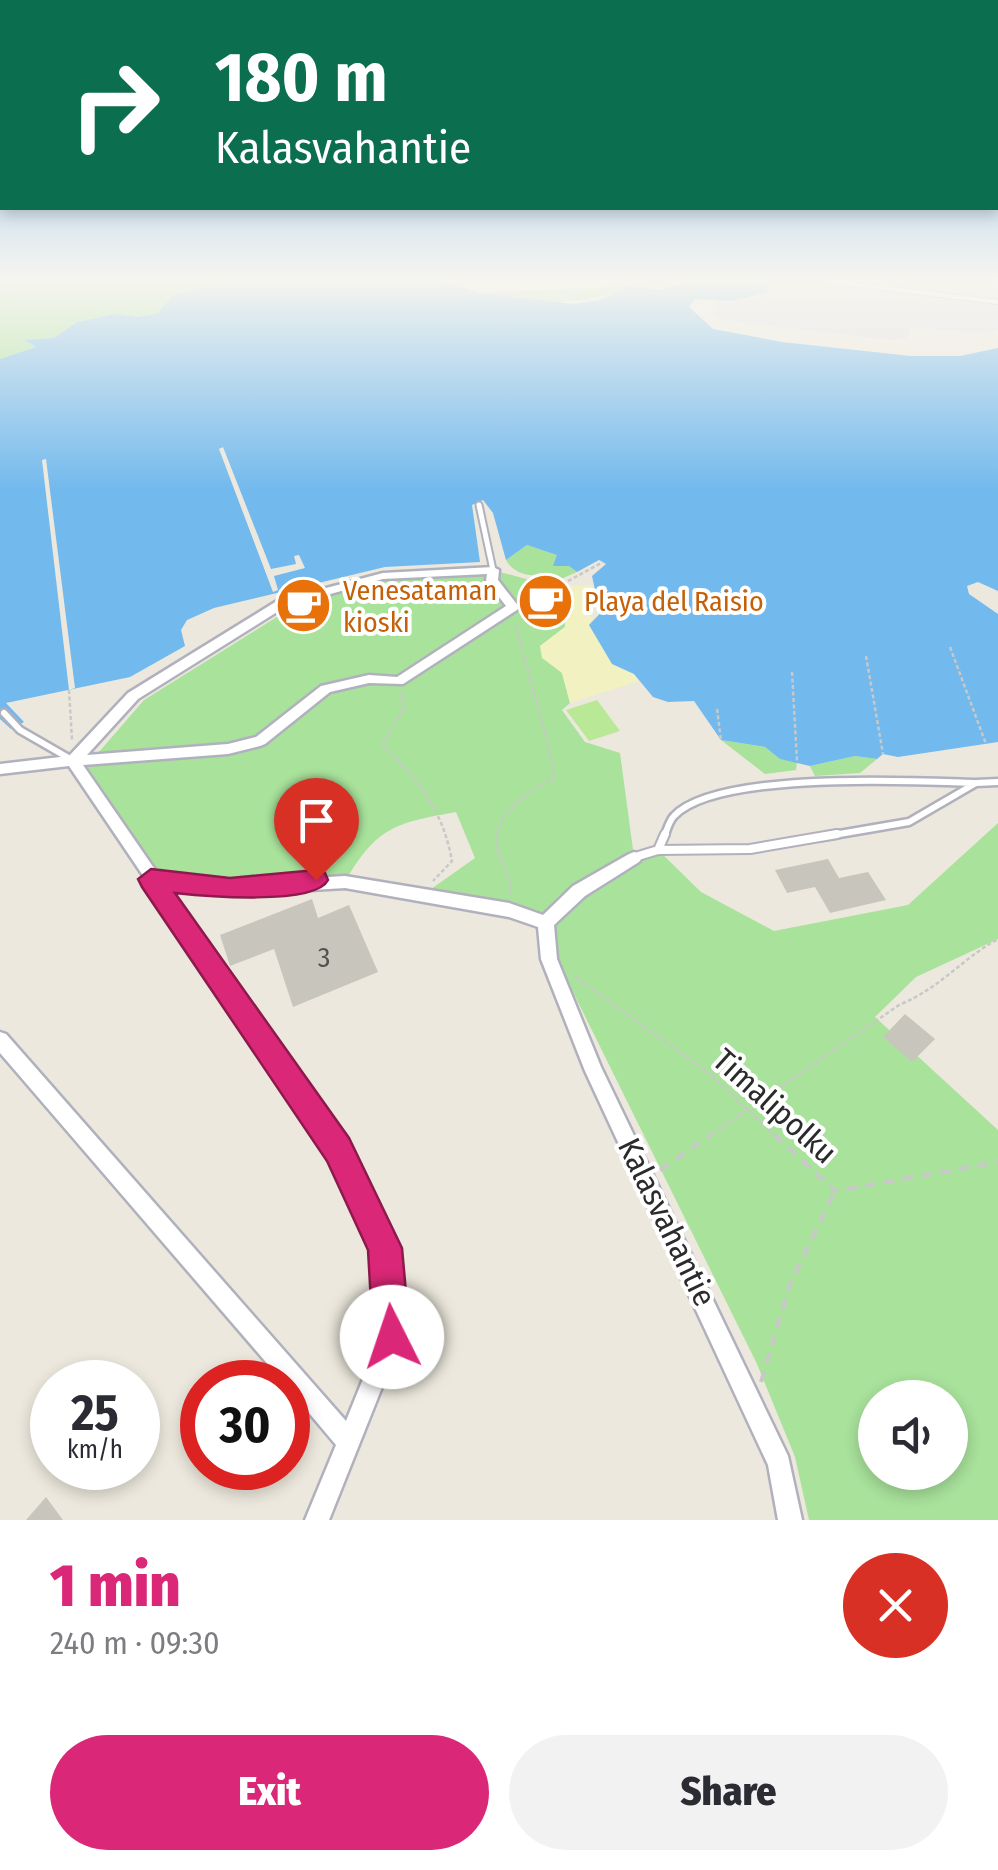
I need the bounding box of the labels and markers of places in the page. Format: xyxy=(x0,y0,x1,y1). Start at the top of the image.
cafe icon: Playa del Raisio xyxy=(515,571,575,631)
place label: Venesataman kioski xyxy=(343,574,497,639)
cafe icon: Venesataman kioski xyxy=(274,576,334,636)
place label: Playa del Raisio xyxy=(584,585,764,618)
pin xyxy=(274,778,359,881)

